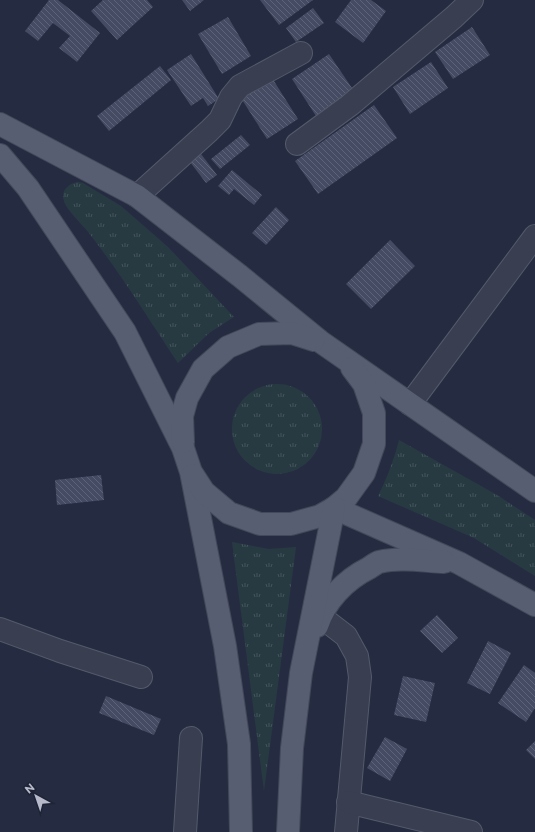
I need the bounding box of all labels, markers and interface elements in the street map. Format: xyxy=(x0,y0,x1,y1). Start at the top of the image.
north arrow xyxy=(16,776,56,816)
text: N xyxy=(22,780,37,797)

